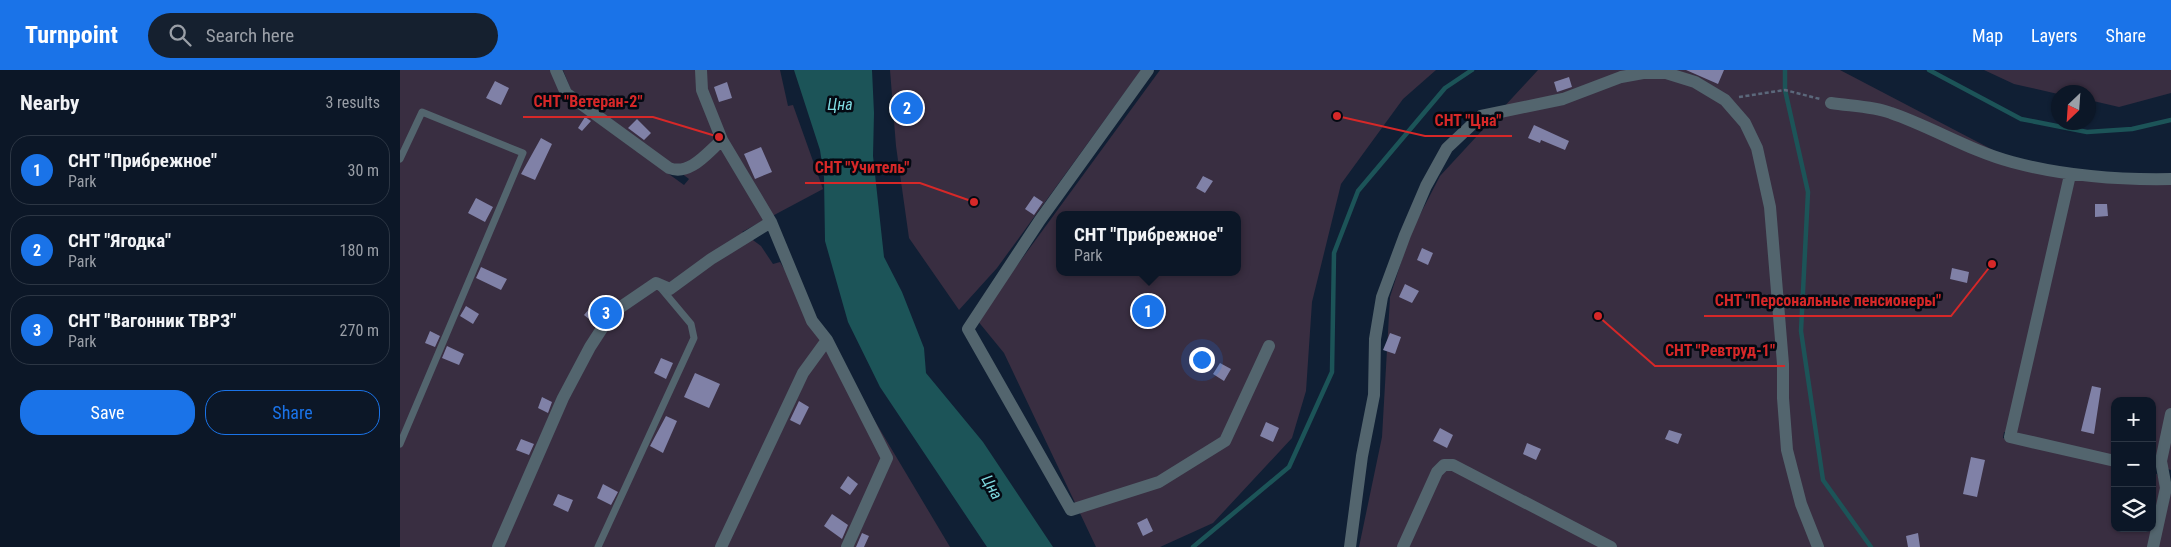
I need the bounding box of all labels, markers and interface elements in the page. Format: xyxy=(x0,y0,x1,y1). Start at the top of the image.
search box xyxy=(148,13,498,58)
text: Turnpoint xyxy=(25,21,118,49)
icon: search xyxy=(166,21,194,49)
text: Search here xyxy=(206,24,294,47)
text: Map xyxy=(1972,25,2003,46)
text: Layers xyxy=(2031,25,2078,46)
text: Share xyxy=(2106,25,2146,46)
north arrow xyxy=(2051,85,2096,130)
callout: СНТ "Ветеран-2" xyxy=(523,86,653,117)
pin: 2 xyxy=(891,89,923,127)
text: Nearby xyxy=(20,91,79,115)
text: СНТ "Ветеран-2" xyxy=(533,92,643,111)
text: 3 results xyxy=(325,93,380,112)
water label: Цна xyxy=(827,95,853,114)
callout: СНТ "Цна" xyxy=(1425,105,1512,136)
text: СНТ "Цна" xyxy=(1435,111,1501,130)
text: СНТ "Прибрежное" xyxy=(68,149,217,172)
callout: СНТ "Учитель" xyxy=(805,152,920,183)
text: СНТ "Учитель" xyxy=(815,158,909,177)
text: 1 xyxy=(33,161,41,180)
text: 30 m xyxy=(347,161,379,180)
text: Park xyxy=(68,172,97,191)
popup xyxy=(1056,211,1241,276)
text: СНТ "Прибрежное" xyxy=(1074,223,1223,246)
text: СНТ "Ягодка" xyxy=(68,229,171,252)
text: 2 xyxy=(33,241,41,260)
text: 180 m xyxy=(340,241,379,260)
text: Park xyxy=(1074,246,1102,265)
text: Park xyxy=(68,252,97,271)
callout: СНТ "Персональные пенсионеры" xyxy=(1704,285,1951,316)
text: СНТ "Персональные пенсионеры" xyxy=(1715,291,1941,310)
pin: 1 xyxy=(1132,292,1164,330)
pin: 3 xyxy=(590,294,622,332)
text: СНТ "Вагонник ТВРЗ" xyxy=(68,309,236,332)
text: 3 xyxy=(33,321,41,340)
text: 270 m xyxy=(340,321,379,340)
text: Park xyxy=(68,332,97,351)
callout: СНТ "Ревтруд-1" xyxy=(1655,335,1785,366)
text: СНТ "Ревтруд-1" xyxy=(1665,341,1775,360)
your location xyxy=(1189,347,1215,373)
button: Save xyxy=(20,390,195,435)
button: Share xyxy=(205,390,380,435)
map controls xyxy=(2111,397,2156,532)
button: + xyxy=(2111,397,2156,442)
button: − xyxy=(2111,442,2156,487)
water label: Цна xyxy=(977,471,1007,503)
button: layers xyxy=(2111,487,2156,532)

